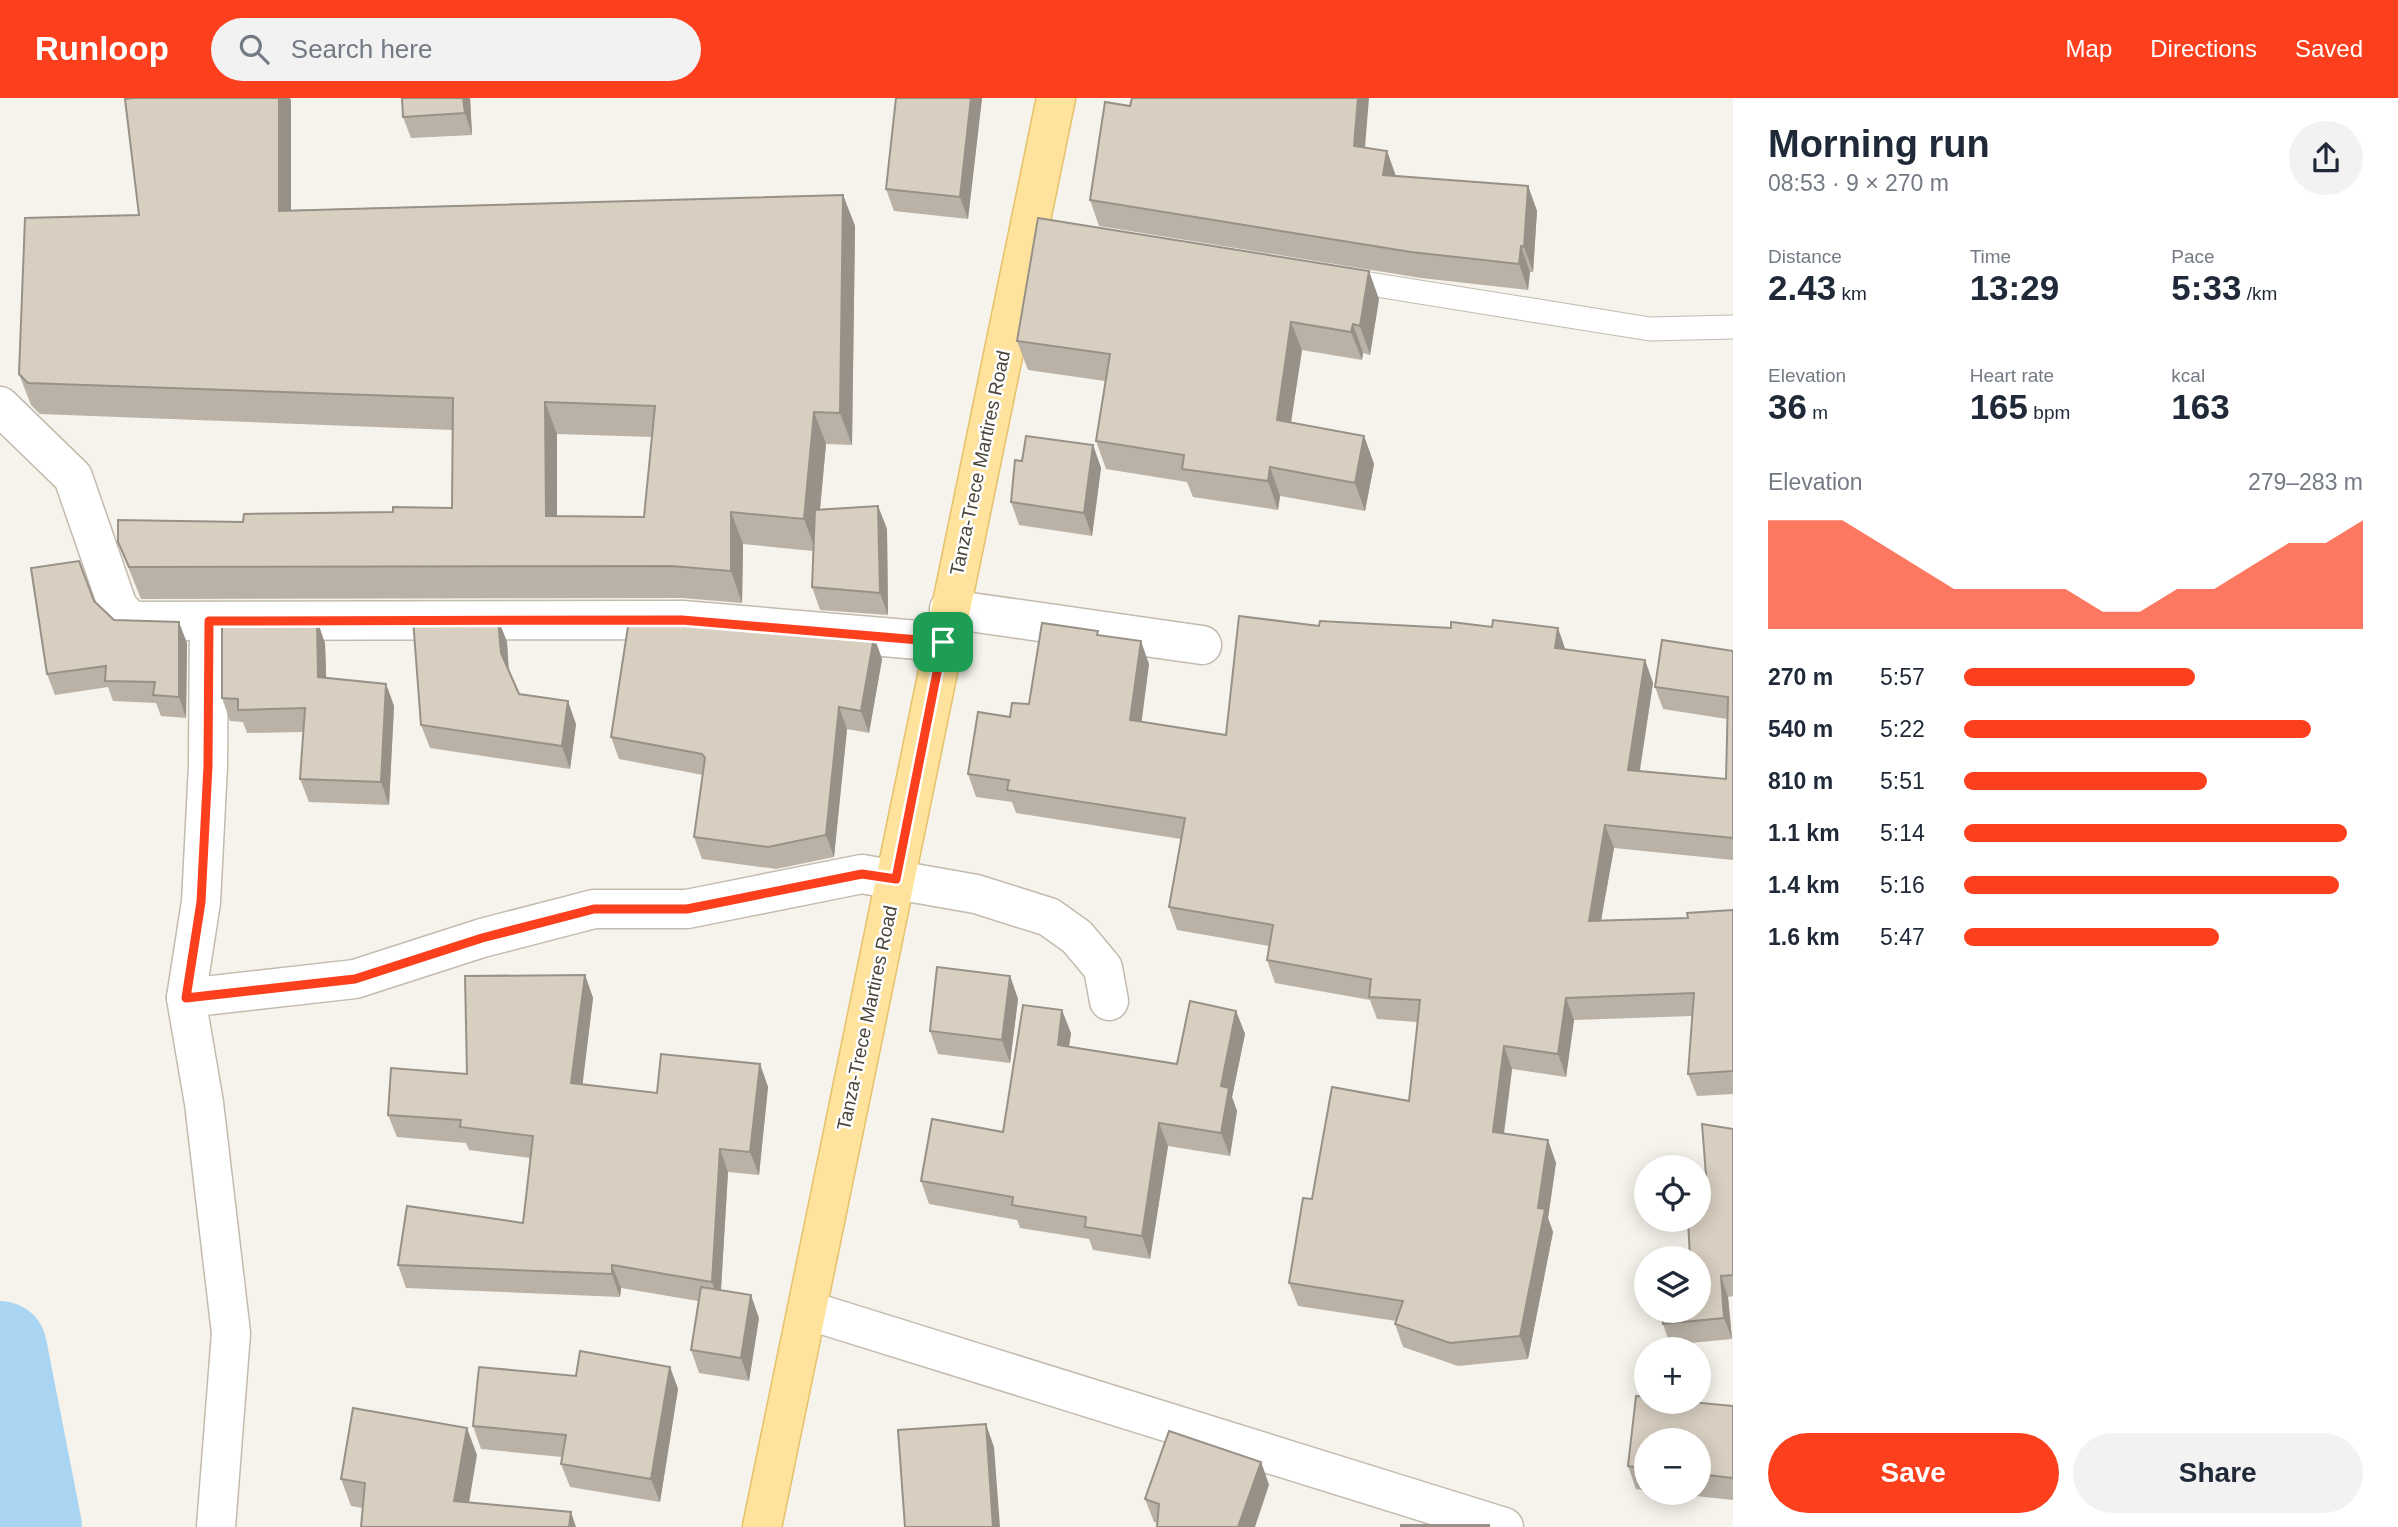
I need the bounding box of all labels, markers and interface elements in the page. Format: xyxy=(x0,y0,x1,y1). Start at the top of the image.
search box xyxy=(211,18,701,81)
text: Runloop xyxy=(35,30,169,67)
icon: search xyxy=(235,30,273,68)
text: Search here xyxy=(291,34,432,64)
text: Map xyxy=(2066,35,2112,62)
text: Directions xyxy=(2150,35,2257,62)
text: Saved xyxy=(2295,35,2363,62)
button: share xyxy=(2289,121,2363,195)
text: Morning run xyxy=(1768,123,1990,165)
text: 08:53 · 9 × 270 m xyxy=(1768,170,1949,196)
text: Distance xyxy=(1768,246,1842,267)
text: Time xyxy=(1970,246,2011,267)
text: Pace xyxy=(2171,246,2215,267)
text: 2.43 xyxy=(1768,268,1836,307)
text: 13:29 xyxy=(1970,268,2059,307)
text: 5:33 xyxy=(2171,268,2241,307)
text: km xyxy=(1836,283,1867,304)
text: /km xyxy=(2241,283,2277,304)
street label: Tanza-Trece Martires Road xyxy=(946,349,1014,577)
text: Elevation xyxy=(1768,365,1846,386)
text: Heart rate xyxy=(1970,365,2054,386)
text: kcal xyxy=(2171,365,2205,386)
text: 36 xyxy=(1768,387,1807,426)
text: 165 xyxy=(1970,387,2028,426)
text: 163 xyxy=(2171,387,2230,426)
text: m xyxy=(1807,402,1828,423)
text: bpm xyxy=(2028,402,2070,423)
text: Elevation xyxy=(1768,469,1863,495)
text: 279–283 m xyxy=(2248,469,2363,495)
pin xyxy=(913,612,973,672)
icon: arrive xyxy=(924,623,962,661)
text: 270 m xyxy=(1768,664,1833,690)
text: 5:57 xyxy=(1880,664,1925,690)
text: 540 m xyxy=(1768,716,1833,742)
text: 5:22 xyxy=(1880,716,1925,742)
text: 810 m xyxy=(1768,768,1833,794)
text: 5:51 xyxy=(1880,768,1925,794)
text: 1.1 km xyxy=(1768,820,1840,846)
text: 5:14 xyxy=(1880,820,1925,846)
text: 1.4 km xyxy=(1768,872,1840,898)
text: 5:16 xyxy=(1880,872,1925,898)
street label: Tanza-Trece Martires Road xyxy=(833,904,901,1132)
text: 1.6 km xyxy=(1768,924,1840,950)
text: 5:47 xyxy=(1880,924,1925,950)
map controls xyxy=(1634,1155,1711,1505)
button: locate xyxy=(1634,1155,1711,1232)
button: layers xyxy=(1634,1246,1711,1323)
button: + xyxy=(1634,1337,1711,1414)
button: − xyxy=(1634,1428,1711,1505)
button: Save xyxy=(1768,1433,2059,1513)
button: Share xyxy=(2073,1433,2363,1513)

